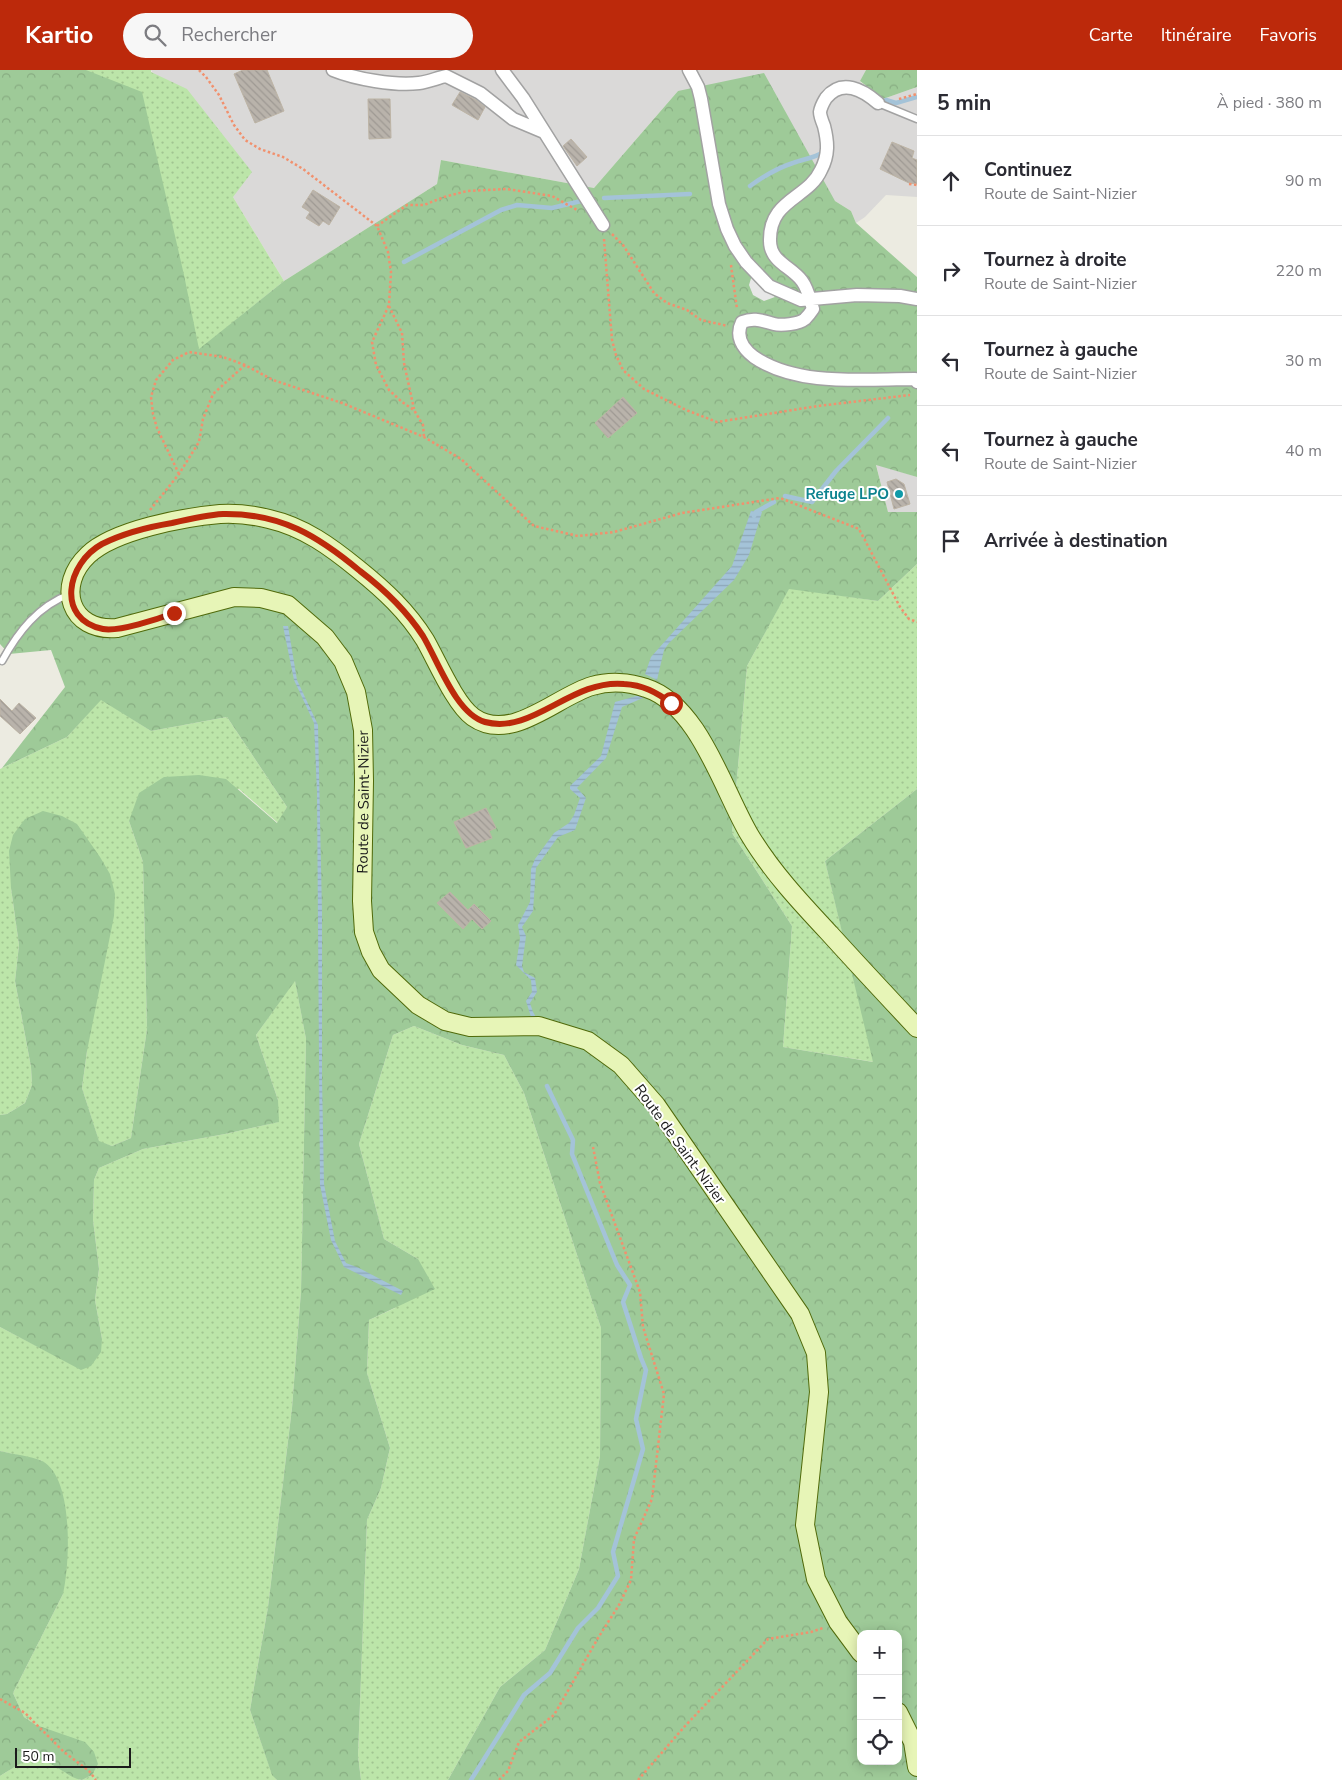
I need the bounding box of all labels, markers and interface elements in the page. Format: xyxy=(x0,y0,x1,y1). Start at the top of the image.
search box xyxy=(123,13,473,58)
text: Kartio xyxy=(25,19,93,51)
icon: search xyxy=(141,21,169,49)
text: Rechercher xyxy=(181,22,277,48)
text: Carte xyxy=(1089,23,1133,47)
text: Itinéraire xyxy=(1161,23,1232,47)
text: Favoris xyxy=(1260,23,1317,47)
text: 5 min xyxy=(937,89,991,117)
text: À pied · 380 m xyxy=(1217,92,1322,114)
text: Continuez xyxy=(984,157,1072,183)
icon: ahead xyxy=(937,167,965,195)
text: 90 m xyxy=(1285,170,1322,192)
text: Route de Saint-Nizier xyxy=(984,183,1137,205)
text: Tournez à droite xyxy=(984,247,1127,273)
icon: right xyxy=(937,257,965,285)
text: 220 m xyxy=(1275,260,1322,282)
text: Route de Saint-Nizier xyxy=(984,273,1137,295)
text: Tournez à gauche xyxy=(984,337,1138,363)
icon: left xyxy=(937,347,965,375)
text: 30 m xyxy=(1285,350,1322,372)
text: Route de Saint-Nizier xyxy=(984,363,1137,385)
text: Tournez à gauche xyxy=(984,427,1138,453)
icon: left xyxy=(937,437,965,465)
text: 40 m xyxy=(1285,440,1322,462)
text: Route de Saint-Nizier xyxy=(984,453,1137,475)
place label: Refuge LPO xyxy=(806,484,889,504)
marker: Refuge LPO xyxy=(893,488,905,500)
icon: arrive xyxy=(937,527,965,555)
text: Arrivée à destination xyxy=(984,528,1168,554)
route end xyxy=(163,602,186,625)
route start xyxy=(660,692,683,715)
street label: Route de Saint-Nizier xyxy=(352,729,374,874)
street label: Route de Saint-Nizier xyxy=(630,1080,731,1208)
map controls xyxy=(857,1630,902,1765)
button: + xyxy=(857,1630,902,1675)
button: − xyxy=(857,1675,902,1720)
button: locate xyxy=(857,1720,902,1765)
scale bar xyxy=(15,1745,131,1768)
text: 50 m xyxy=(22,1747,54,1766)

